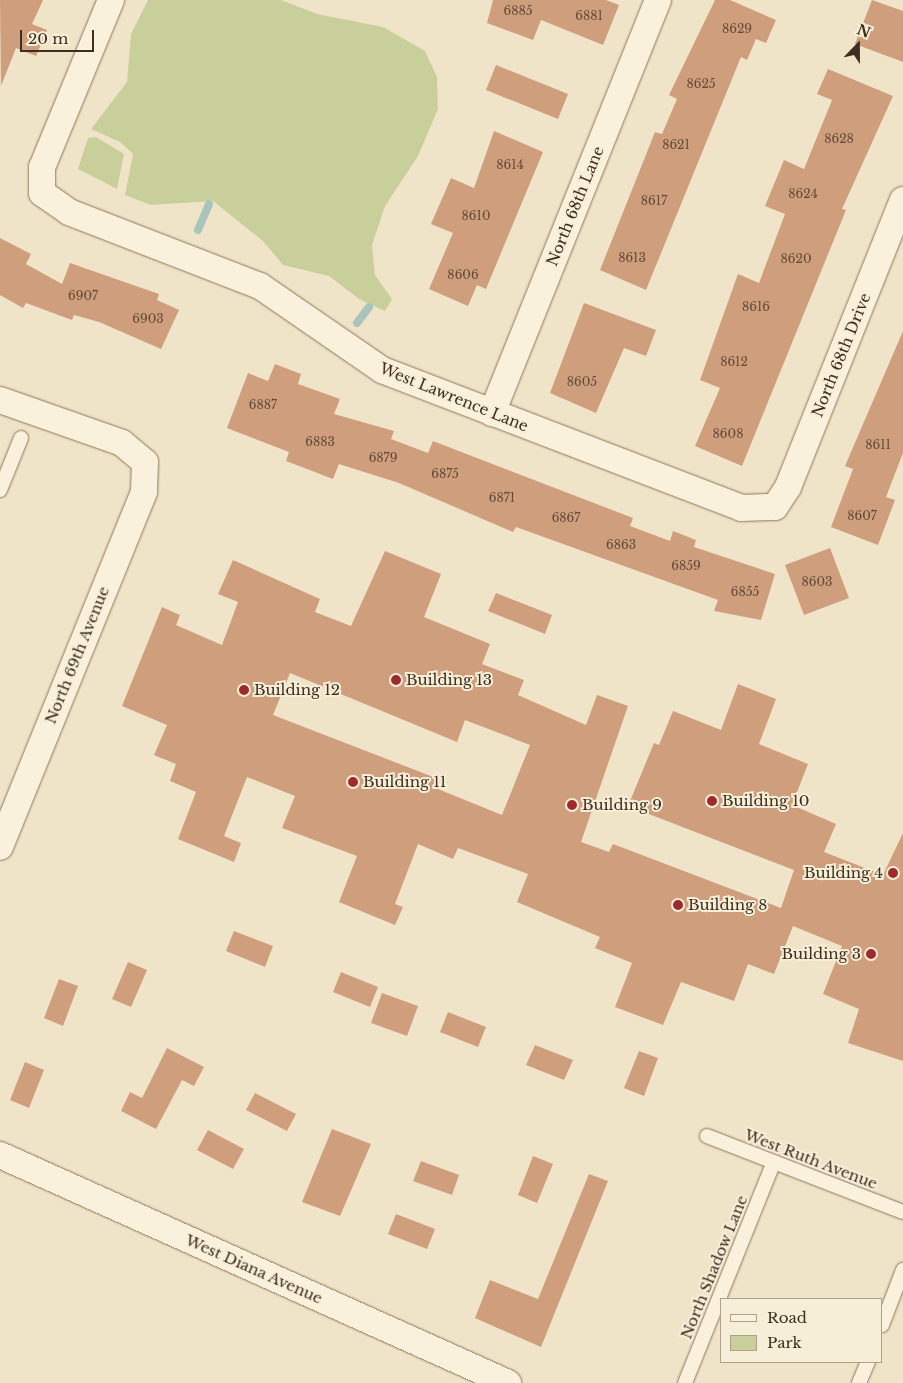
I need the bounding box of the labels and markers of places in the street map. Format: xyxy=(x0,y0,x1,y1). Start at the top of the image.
place label: Building 13 xyxy=(406,671,492,689)
marker: Building 13 xyxy=(390,674,402,686)
place label: Building 12 xyxy=(254,681,340,699)
marker: Building 12 xyxy=(238,684,250,696)
place label: Building 11 xyxy=(363,773,447,791)
marker: Building 11 xyxy=(347,776,359,788)
place label: Building 10 xyxy=(722,792,810,810)
marker: Building 10 xyxy=(706,795,718,807)
place label: Building 9 xyxy=(582,796,662,814)
marker: Building 9 xyxy=(566,799,578,811)
place label: Building 4 xyxy=(804,864,883,882)
marker: Building 4 xyxy=(887,867,899,879)
place label: Building 8 xyxy=(688,896,767,914)
marker: Building 8 xyxy=(672,899,684,911)
place label: Building 3 xyxy=(781,945,861,963)
marker: Building 3 xyxy=(865,948,877,960)

